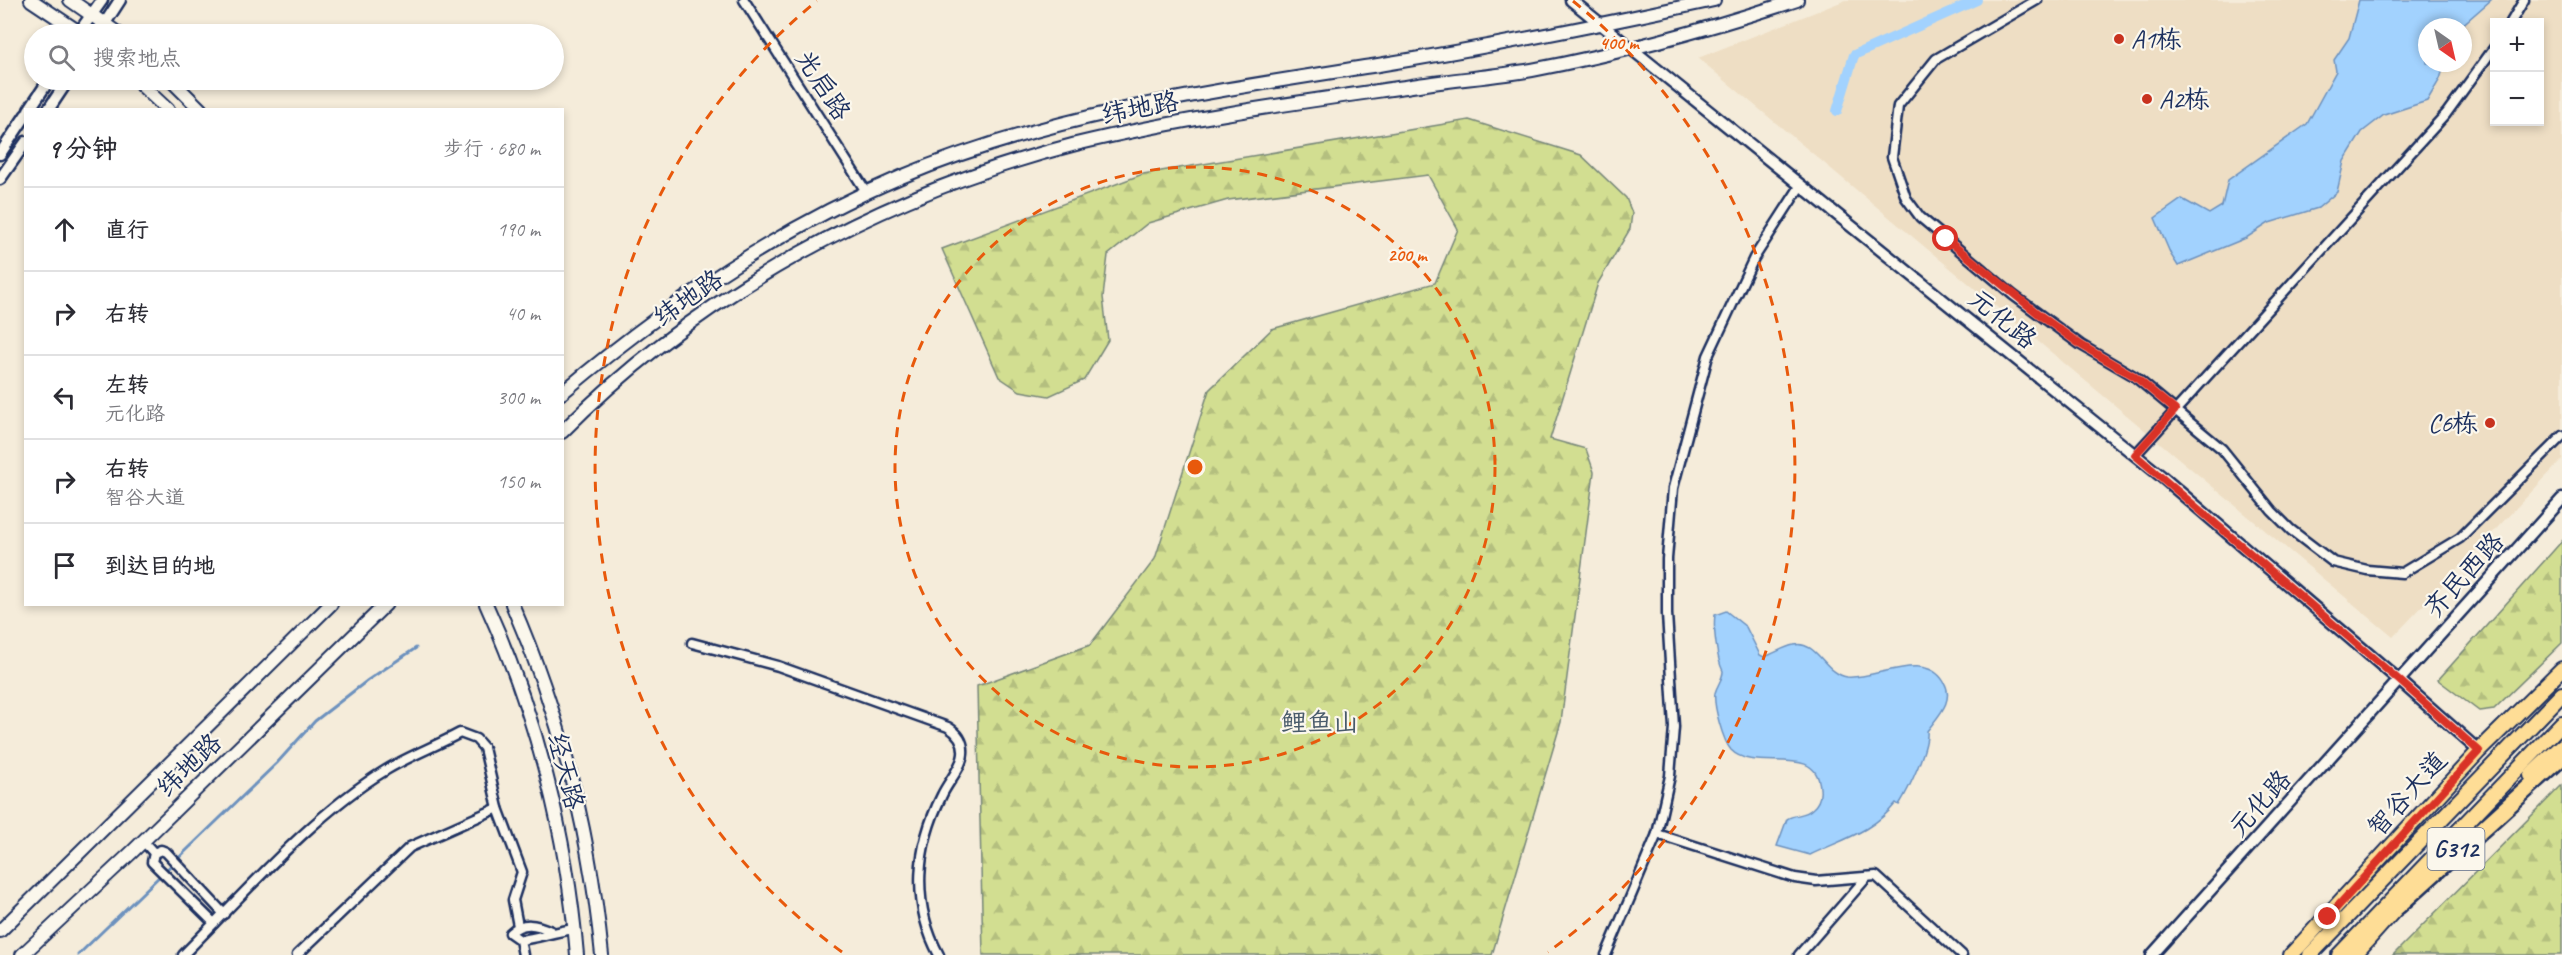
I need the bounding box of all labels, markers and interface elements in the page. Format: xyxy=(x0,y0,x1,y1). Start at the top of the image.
north arrow xyxy=(2418,18,2472,72)
map controls xyxy=(2490,18,2544,126)
button: + xyxy=(2490,18,2544,72)
place label: A1栋 xyxy=(2131,23,2182,56)
search box xyxy=(24,24,564,90)
text: 400 m xyxy=(1600,32,1640,54)
marker: A1栋 xyxy=(2112,32,2126,46)
icon: search xyxy=(45,41,78,74)
street label: 光启路 xyxy=(788,43,858,127)
text: 搜索地点 xyxy=(93,44,181,72)
button: − xyxy=(2490,72,2544,126)
place label: A2栋 xyxy=(2159,83,2210,116)
street label: 纬地路 xyxy=(1099,84,1181,132)
marker: A2栋 xyxy=(2140,92,2154,106)
text: 9 分钟 xyxy=(48,132,118,165)
text: 步行 · 680 m xyxy=(444,136,540,161)
icon: ahead xyxy=(48,213,81,246)
text: 直行 xyxy=(105,216,149,244)
text: 190 m xyxy=(497,217,540,242)
route start xyxy=(1932,225,1958,251)
text: 200 m xyxy=(1388,244,1428,266)
street label: 纬地路 xyxy=(647,262,729,334)
street label: 元化路 xyxy=(1962,282,2044,356)
icon: right xyxy=(48,297,81,330)
text: 右转 xyxy=(105,300,149,328)
text: 40 m xyxy=(506,301,540,326)
text: 左转 xyxy=(105,371,149,399)
icon: left xyxy=(48,381,81,414)
text: 300 m xyxy=(497,385,540,410)
text: 元化路 xyxy=(105,401,165,426)
place label: C6栋 xyxy=(2428,407,2478,440)
marker: C6栋 xyxy=(2483,416,2497,430)
text: 右转 xyxy=(105,455,149,483)
centre of rings xyxy=(1185,457,1205,477)
icon: right xyxy=(48,465,81,498)
text: 150 m xyxy=(497,469,540,494)
text: 智谷大道 xyxy=(105,485,185,510)
street label: 齐民西路 xyxy=(2417,525,2511,625)
icon: arrive xyxy=(48,549,81,582)
text: 到达目的地 xyxy=(105,552,215,580)
park label: 鲤鱼山 xyxy=(1281,706,1359,739)
street label: 纬地路 xyxy=(149,726,229,804)
street label: 经天路 xyxy=(541,729,591,813)
street label: 智谷大道 xyxy=(2360,744,2454,844)
street label: 元化路 xyxy=(2222,763,2298,843)
road number: G312 xyxy=(2428,828,2484,870)
route end xyxy=(2314,903,2340,929)

